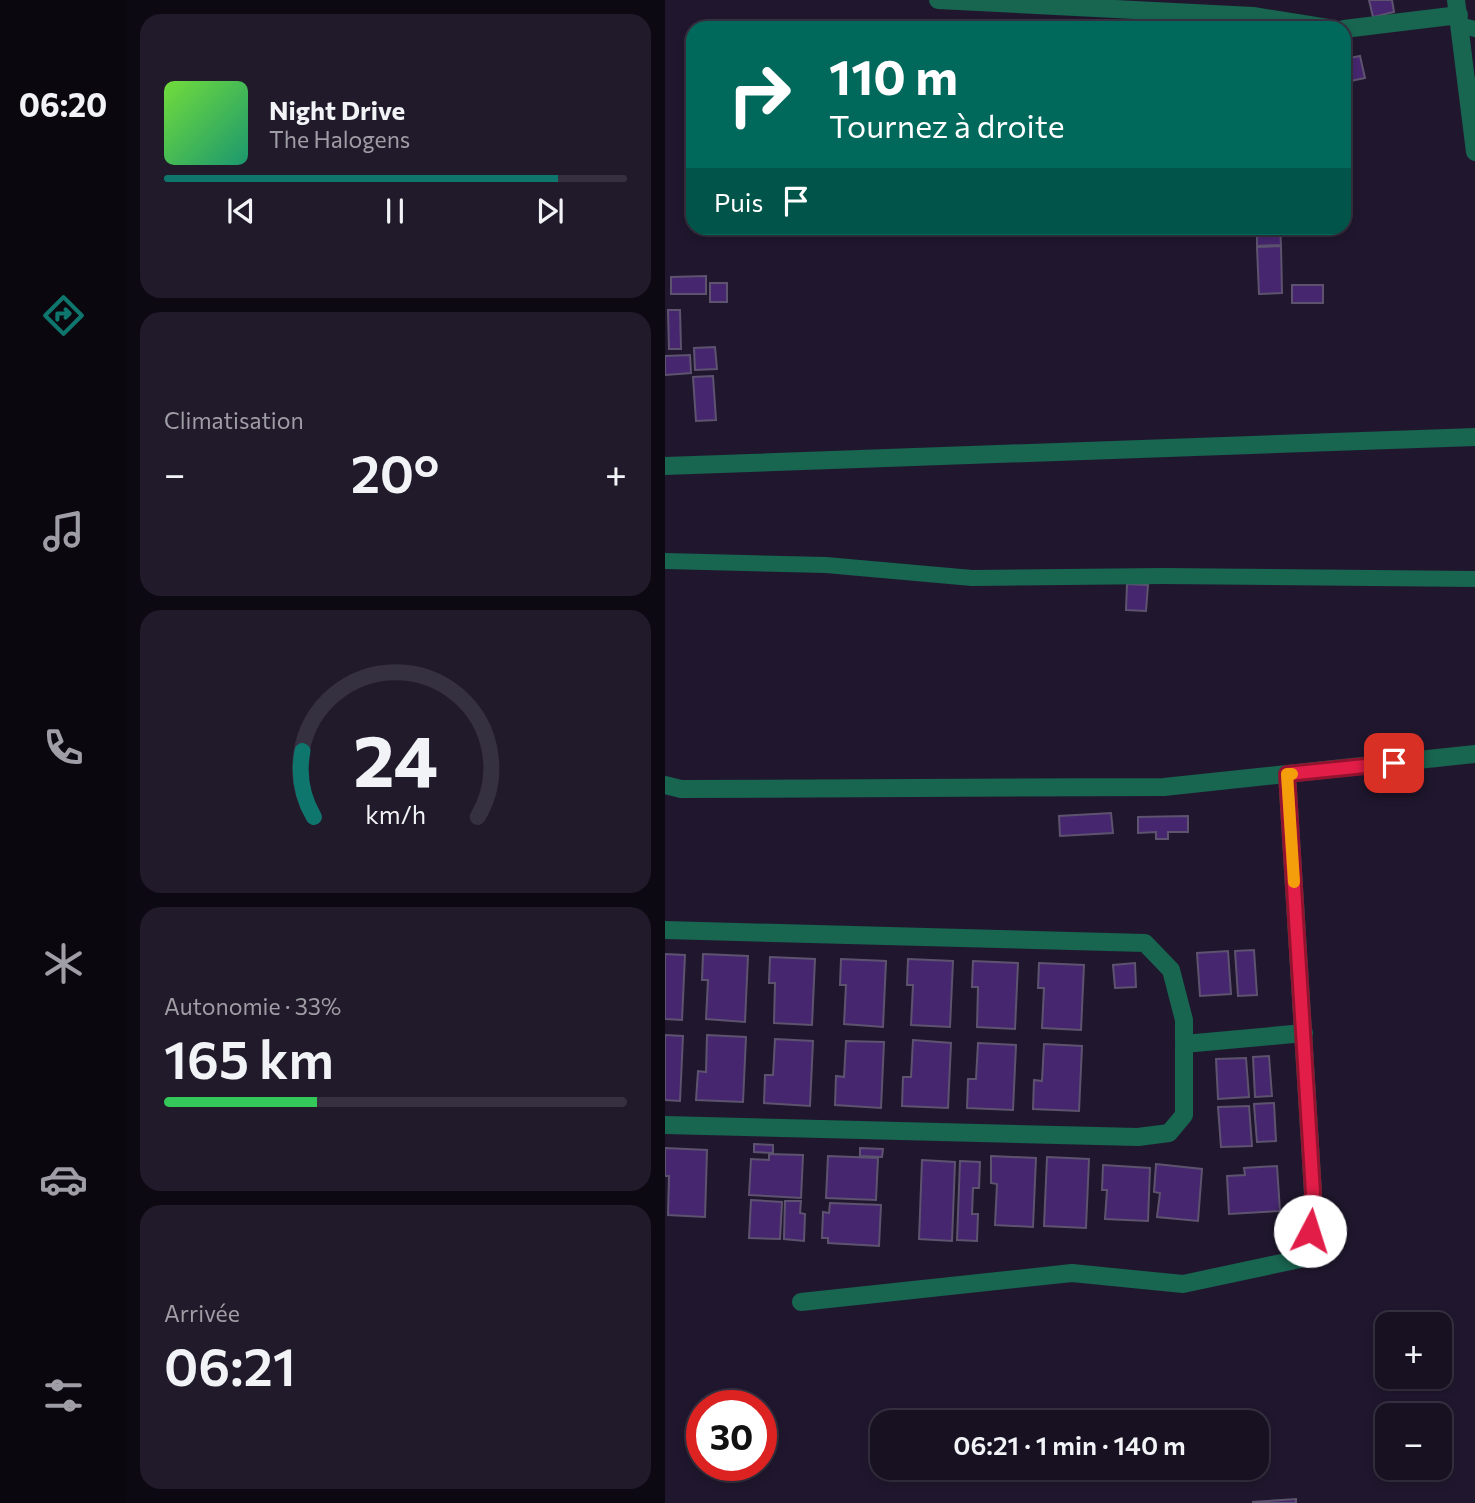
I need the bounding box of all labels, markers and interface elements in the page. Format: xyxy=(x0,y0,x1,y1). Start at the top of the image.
text: 110 m xyxy=(829,45,958,105)
icon: right xyxy=(714,49,805,140)
text: 06:20 xyxy=(19,84,107,124)
text: Night Drive xyxy=(269,94,405,125)
text: Tournez à droite xyxy=(829,105,1065,145)
text: The Halogens xyxy=(269,125,410,153)
icon: arrive xyxy=(777,182,815,220)
text: Puis xyxy=(714,186,763,217)
icon: previous xyxy=(222,192,260,230)
icon: pause xyxy=(376,192,414,230)
icon: next xyxy=(531,192,569,230)
icon: directions xyxy=(39,291,88,340)
text: Climatisation xyxy=(164,406,304,434)
text: 20° xyxy=(351,440,440,504)
text: − xyxy=(164,449,186,496)
text: + xyxy=(605,449,627,496)
icon: music xyxy=(39,507,88,556)
text: 24 xyxy=(353,714,438,803)
icon: phone xyxy=(39,723,88,772)
pin xyxy=(1364,733,1424,793)
icon: arrive xyxy=(1375,744,1413,782)
text: km/h xyxy=(365,799,426,829)
icon: climate xyxy=(39,939,88,988)
text: Autonomie · 33% xyxy=(164,992,341,1020)
text: 165 km xyxy=(164,1026,334,1090)
icon: car xyxy=(39,1155,88,1204)
position arrow xyxy=(1273,1194,1347,1268)
text: Arrivée xyxy=(164,1299,240,1327)
map controls xyxy=(1375,1312,1452,1480)
button: + xyxy=(1375,1312,1452,1389)
text: 06:21 xyxy=(164,1333,296,1397)
icon: filters xyxy=(39,1371,88,1420)
speed limit sign: 30 xyxy=(686,1390,777,1481)
button: − xyxy=(1375,1403,1452,1480)
text: 06:21 · 1 min · 140 m xyxy=(953,1429,1186,1460)

